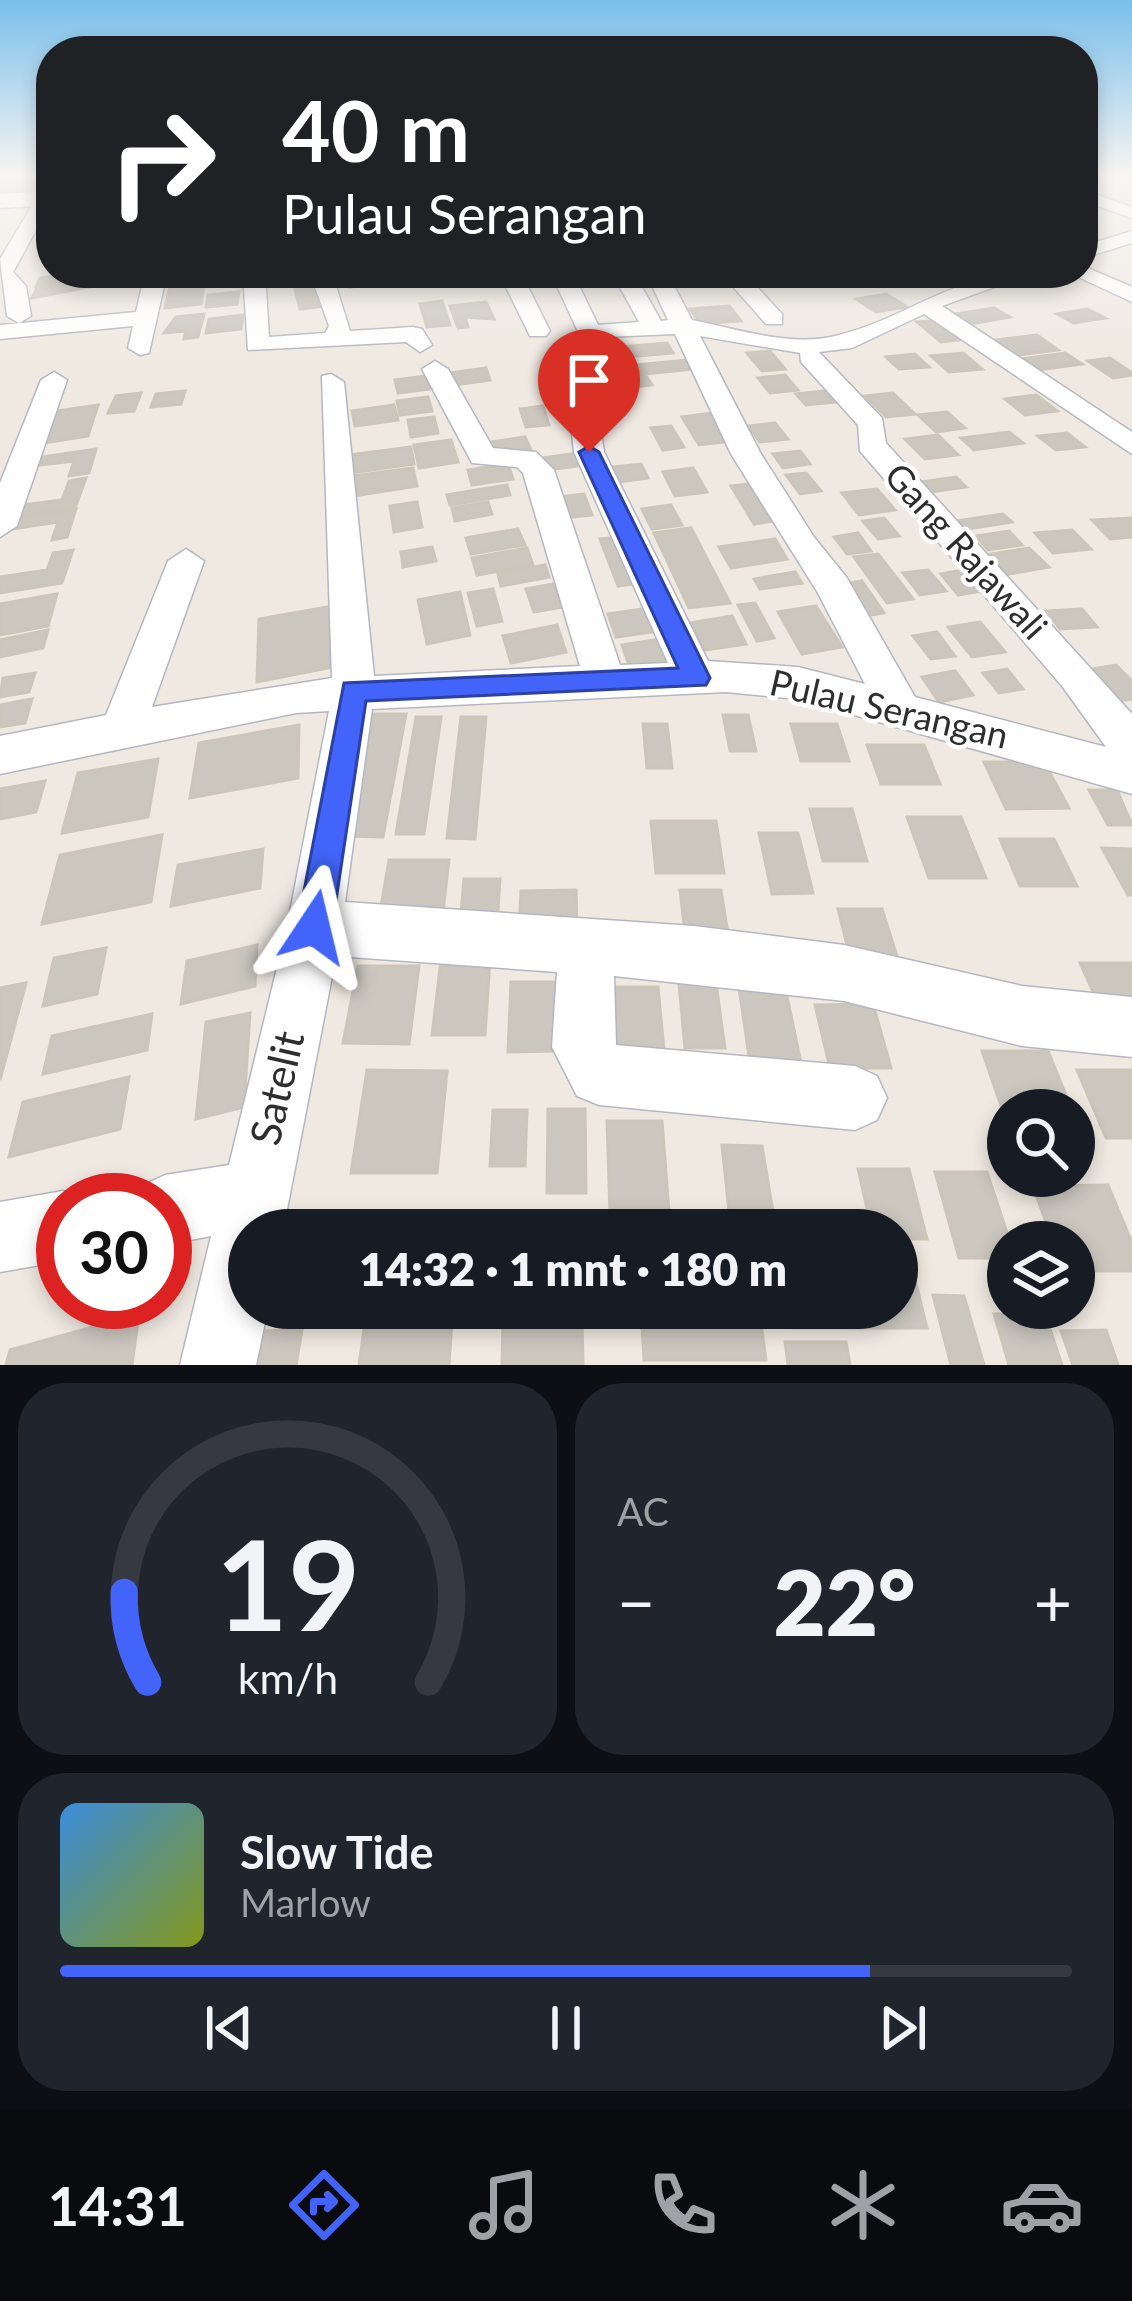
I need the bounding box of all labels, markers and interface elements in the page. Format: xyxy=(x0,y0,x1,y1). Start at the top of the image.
text: 40 m xyxy=(282,79,470,180)
icon: right xyxy=(84,84,240,240)
text: Pulau Serangan xyxy=(282,181,647,246)
pin xyxy=(538,329,640,452)
icon: arrive xyxy=(556,347,622,413)
street label: Gang Rajawali xyxy=(876,453,1057,647)
street label: Pulau Serangan xyxy=(766,659,1013,757)
position arrow xyxy=(251,864,377,990)
street label: Satelit xyxy=(239,1026,313,1150)
map controls xyxy=(987,1089,1095,1329)
button: search xyxy=(987,1089,1095,1197)
speed limit sign: 30 xyxy=(36,1173,192,1329)
button: layers xyxy=(987,1221,1095,1329)
text: 14:32 · 1 mnt · 180 m xyxy=(359,1242,787,1296)
text: AC xyxy=(617,1488,669,1534)
text: 19 xyxy=(215,1508,360,1658)
text: 22° xyxy=(774,1547,915,1655)
text: − xyxy=(617,1562,655,1641)
text: + xyxy=(1034,1562,1072,1641)
text: km/h xyxy=(237,1652,338,1703)
text: Slow Tide xyxy=(240,1825,434,1879)
text: Marlow xyxy=(240,1879,371,1925)
icon: previous xyxy=(196,1995,262,2061)
icon: pause xyxy=(533,1995,599,2061)
icon: next xyxy=(870,1995,936,2061)
icon: directions xyxy=(282,2163,366,2247)
icon: music xyxy=(462,2163,546,2247)
icon: phone xyxy=(641,2163,725,2247)
icon: climate xyxy=(821,2163,905,2247)
icon: car xyxy=(1000,2163,1084,2247)
text: 14:31 xyxy=(48,2173,187,2238)

